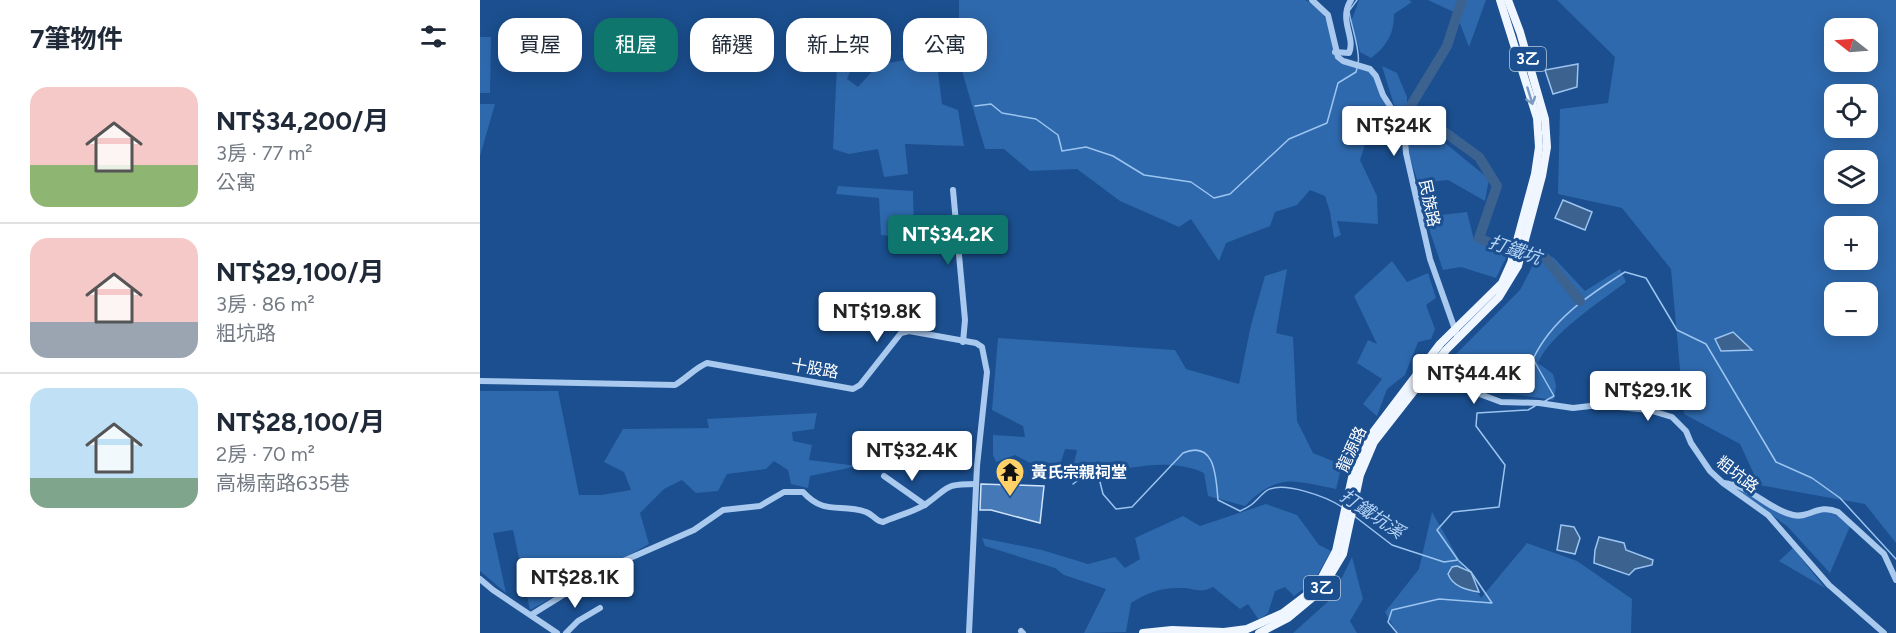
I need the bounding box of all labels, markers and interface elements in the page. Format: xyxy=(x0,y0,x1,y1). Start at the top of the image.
chip: 買屋 xyxy=(498,18,582,72)
chip: 租屋 xyxy=(594,18,678,72)
chip: 篩選 xyxy=(690,18,774,72)
chip: 新上架 xyxy=(786,18,891,72)
chip: 公寓 xyxy=(903,18,987,72)
north arrow xyxy=(1824,18,1878,72)
map controls xyxy=(1824,18,1878,336)
icon: filters xyxy=(417,20,450,53)
text: 7筆物件 xyxy=(30,23,122,55)
road number: 3乙 xyxy=(1510,47,1546,71)
button: locate xyxy=(1824,84,1878,138)
one-way arrow xyxy=(1525,86,1536,105)
text: NT$34,200/月 xyxy=(216,105,389,137)
pin: NT$24K xyxy=(1345,106,1443,157)
icon: home xyxy=(78,111,150,183)
text: NT$24K xyxy=(1356,113,1432,137)
text: 3房 · 77 m² xyxy=(216,141,313,165)
button: layers xyxy=(1824,150,1878,204)
text: 公寓 xyxy=(216,170,256,194)
street label: 民族路 xyxy=(1415,178,1444,229)
pin: NT$34.2K xyxy=(886,215,1010,266)
button: + xyxy=(1824,216,1878,270)
text: NT$34.2K xyxy=(902,222,994,246)
water label: 打鐵坑 xyxy=(1486,231,1547,270)
text: NT$29,100/月 xyxy=(216,256,384,288)
icon: home xyxy=(78,262,150,334)
button: − xyxy=(1824,282,1878,336)
text: 3房 · 86 m² xyxy=(216,292,315,316)
pin: NT$19.8K xyxy=(815,292,939,343)
text: NT$19.8K xyxy=(833,299,921,323)
text: 粗坑路 xyxy=(216,321,276,345)
pin: NT$44.4K xyxy=(1412,354,1536,405)
street label: 十股路 xyxy=(790,355,840,382)
text: NT$44.4K xyxy=(1427,361,1521,385)
pin: NT$29.1K xyxy=(1586,371,1710,422)
text: NT$29.1K xyxy=(1604,378,1692,402)
text: NT$28,100/月 xyxy=(216,406,385,438)
icon: home xyxy=(78,412,150,484)
street label: 龍源路 xyxy=(1333,423,1370,475)
pin: NT$32.4K xyxy=(850,431,974,482)
text: NT$32.4K xyxy=(866,438,958,462)
text: 2房 · 70 m² xyxy=(216,442,315,466)
street label: 粗坑路 xyxy=(1713,452,1762,497)
temple icon: 黃氏宗親祠堂 xyxy=(994,456,1026,498)
place label: 黃氏宗親祠堂 xyxy=(1031,463,1127,482)
text: 高楊南路635巷 xyxy=(216,471,350,495)
water label: 打鐵坑溪 xyxy=(1336,485,1410,545)
pin: NT$28.1K xyxy=(513,558,637,609)
text: NT$28.1K xyxy=(531,565,619,589)
road number: 3乙 xyxy=(1304,576,1340,600)

